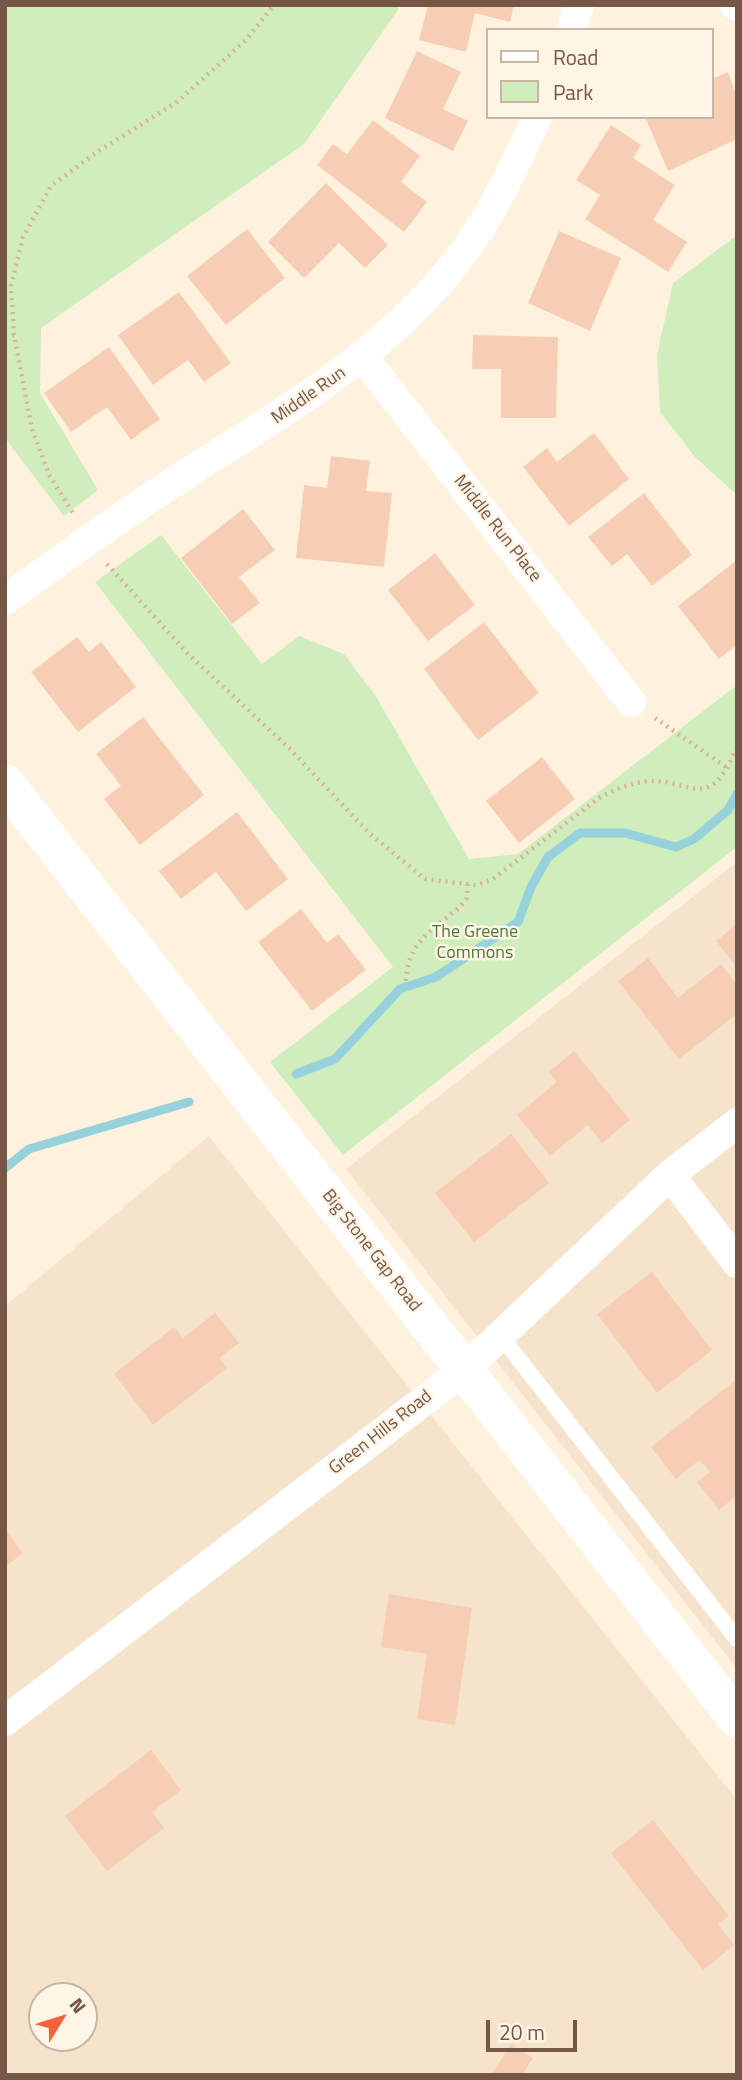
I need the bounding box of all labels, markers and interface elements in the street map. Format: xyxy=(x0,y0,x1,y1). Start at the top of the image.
legend xyxy=(486,28,714,119)
text: Road xyxy=(553,41,598,73)
text: Park xyxy=(553,76,593,108)
street label: Middle Run xyxy=(268,363,350,429)
street label: Middle Run Place xyxy=(448,471,546,587)
park label: The Greene Commons xyxy=(432,922,518,964)
street label: Big Stone Gap Road xyxy=(317,1186,425,1316)
street label: Green Hills Road xyxy=(325,1386,437,1480)
north arrow xyxy=(28,1982,98,2052)
text: N xyxy=(63,1991,94,2019)
scale bar xyxy=(490,2007,581,2050)
text: 20 m xyxy=(499,2016,545,2048)

